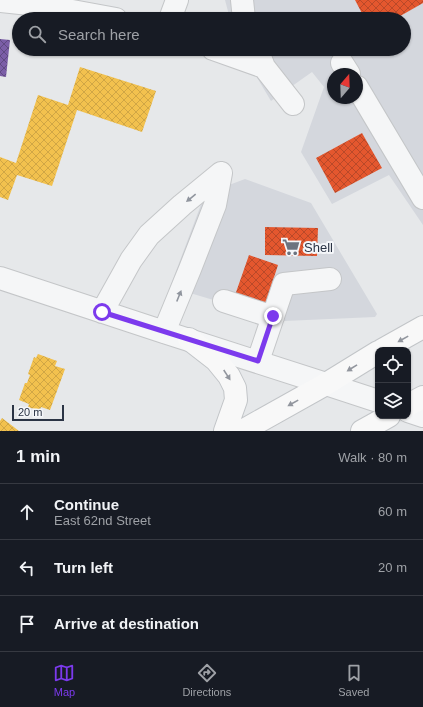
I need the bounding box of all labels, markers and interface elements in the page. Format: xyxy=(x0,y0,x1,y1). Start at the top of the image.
search box xyxy=(12,12,411,56)
icon: search xyxy=(26,23,48,45)
text: Search here xyxy=(58,26,140,43)
north arrow xyxy=(327,68,363,104)
one-way arrow xyxy=(185,194,196,202)
supermarket icon: Shell xyxy=(281,237,301,257)
place label: Shell xyxy=(304,240,333,255)
one-way arrow xyxy=(176,290,182,301)
route start xyxy=(93,303,111,321)
route end xyxy=(264,307,282,325)
one-way arrow xyxy=(397,335,408,342)
map controls xyxy=(375,347,411,419)
button: locate xyxy=(375,347,411,383)
one-way arrow xyxy=(346,364,358,371)
one-way arrow xyxy=(223,369,231,380)
button: layers xyxy=(375,383,411,419)
one-way arrow xyxy=(287,399,298,406)
scale bar xyxy=(12,403,64,422)
text: 20 m xyxy=(18,406,42,418)
text: 1 min xyxy=(16,447,60,466)
text: Walk · 80 m xyxy=(338,450,407,465)
text: Continue xyxy=(54,496,119,513)
icon: ahead xyxy=(16,501,38,523)
text: 60 m xyxy=(378,504,407,519)
text: East 62nd Street xyxy=(54,513,151,528)
icon: left xyxy=(16,557,38,579)
text: Turn left xyxy=(54,559,113,576)
text: 20 m xyxy=(378,560,407,575)
icon: arrive xyxy=(16,613,38,635)
text: Arrive at destination xyxy=(54,615,199,632)
tab: Map xyxy=(53,662,75,698)
tab: Directions xyxy=(182,662,231,698)
tab: Saved xyxy=(338,662,369,698)

